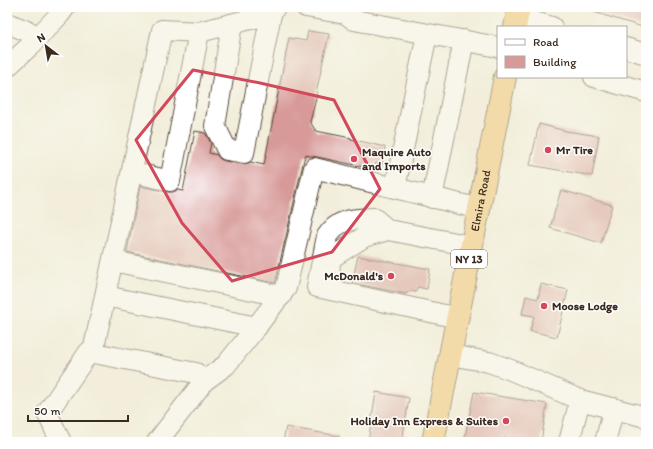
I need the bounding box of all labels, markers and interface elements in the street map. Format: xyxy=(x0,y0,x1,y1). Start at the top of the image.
north arrow xyxy=(26,26,66,66)
legend xyxy=(497,26,627,78)
text: N xyxy=(35,30,48,45)
text: Road xyxy=(533,35,559,49)
text: Building xyxy=(533,55,577,69)
place label: Mr Tire xyxy=(556,143,593,157)
place label: Maquire Auto and Imports xyxy=(362,145,431,174)
marker: Mr Tire xyxy=(543,145,553,155)
marker: Maquire Auto and Imports xyxy=(349,154,359,164)
street label: Elmira Road xyxy=(468,168,494,233)
road number: NY 13 xyxy=(451,250,487,268)
place label: McDonald's xyxy=(324,269,384,283)
marker: McDonald's xyxy=(386,271,396,281)
place label: Moose Lodge xyxy=(552,299,618,314)
marker: Moose Lodge xyxy=(539,301,549,311)
scale bar xyxy=(28,397,128,423)
text: 50 m xyxy=(34,404,60,418)
place label: Holiday Inn Express & Suites xyxy=(350,414,499,429)
marker: Holiday Inn Express & Suites xyxy=(501,416,511,426)

